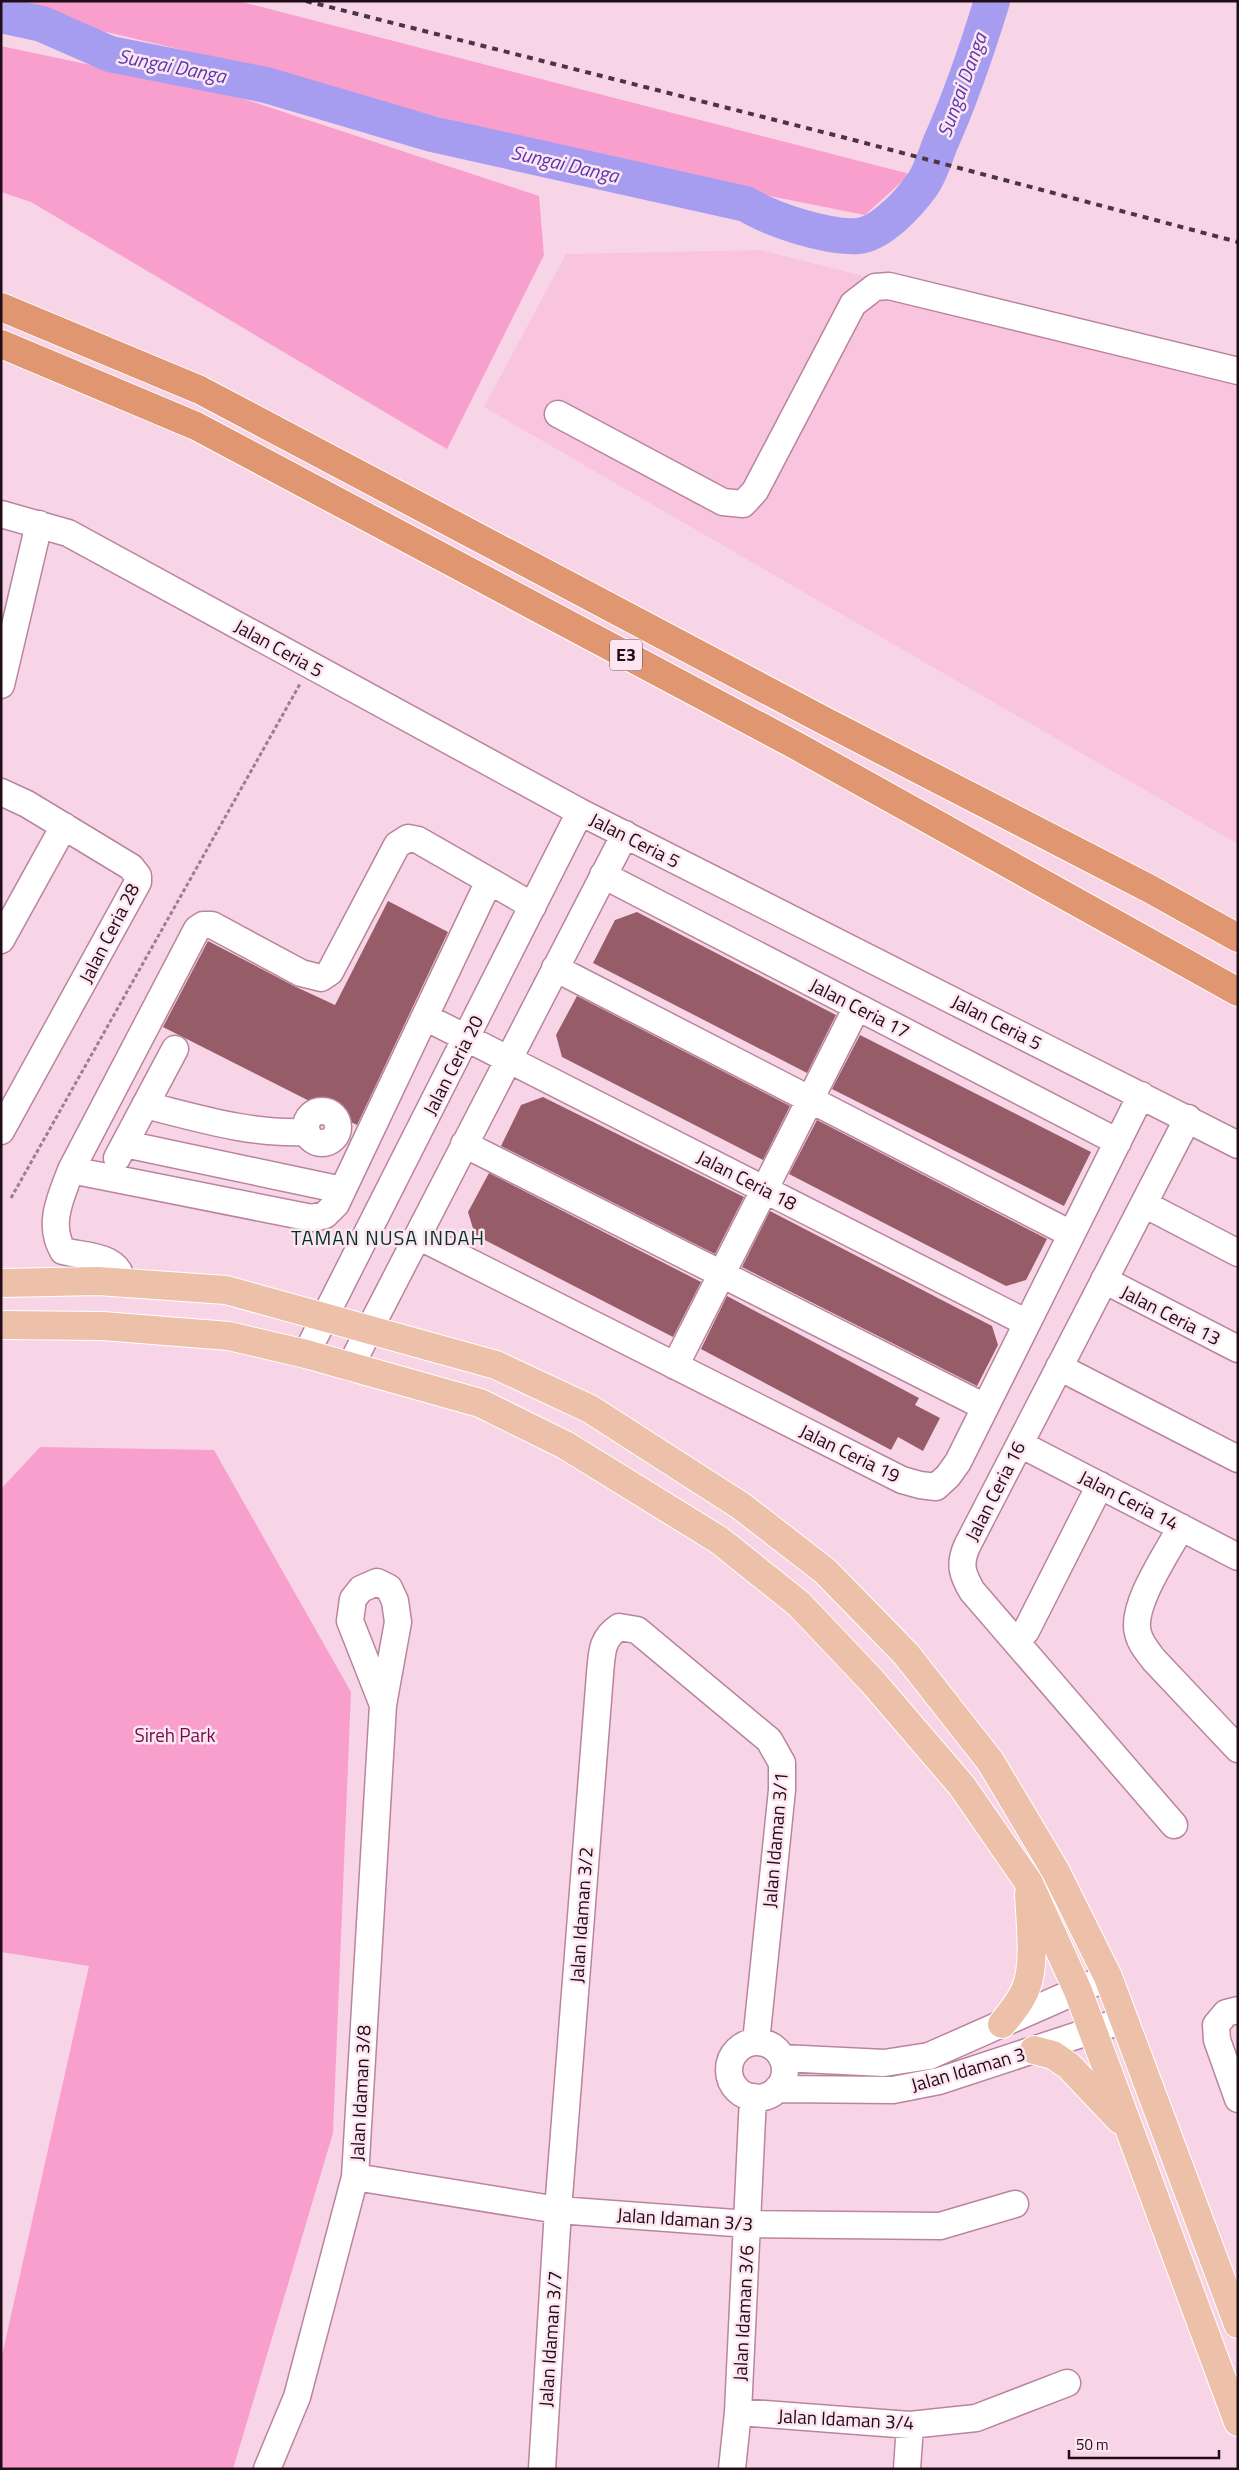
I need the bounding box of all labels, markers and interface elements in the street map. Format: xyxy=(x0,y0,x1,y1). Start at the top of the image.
water label: Sungai Danga xyxy=(928,27,995,141)
water label: Sungai Danga xyxy=(116,40,230,91)
water label: Sungai Danga xyxy=(508,136,623,191)
street label: Jalan Ceria 5 xyxy=(229,611,329,684)
road number: E3 xyxy=(610,640,642,670)
street label: Jalan Ceria 5 xyxy=(585,804,686,875)
street label: Jalan Ceria 28 xyxy=(71,877,146,988)
street label: Jalan Ceria 17 xyxy=(805,970,915,1045)
street label: Jalan Ceria 5 xyxy=(947,986,1048,1057)
street label: Jalan Ceria 20 xyxy=(415,1010,490,1120)
street label: Jalan Ceria 18 xyxy=(692,1142,803,1217)
district label: TAMAN NUSA INDAH xyxy=(291,1222,485,1253)
street label: Jalan Ceria 13 xyxy=(1116,1277,1226,1352)
street label: Jalan Ceria 19 xyxy=(795,1416,905,1489)
street label: Jalan Ceria 16 xyxy=(957,1436,1032,1546)
street label: Jalan Ceria 14 xyxy=(1074,1462,1184,1537)
park label: Sireh Park xyxy=(134,1720,216,1749)
street label: Jalan Idaman 3/1 xyxy=(754,1771,795,1909)
street label: Jalan Idaman 3/2 xyxy=(561,1846,600,1984)
street label: Jalan Idaman 3/8 xyxy=(341,2024,378,2162)
street label: Jalan Idaman 3 xyxy=(907,2038,1029,2099)
street label: Jalan Idaman 3/3 xyxy=(616,2199,754,2238)
street label: Jalan Idaman 3/6 xyxy=(724,2244,761,2382)
street label: Jalan Idaman 3/7 xyxy=(530,2270,569,2408)
street label: Jalan Idaman 3/4 xyxy=(777,2400,915,2437)
scale bar xyxy=(1069,2428,1219,2460)
text: 50 m xyxy=(1076,2433,1109,2456)

